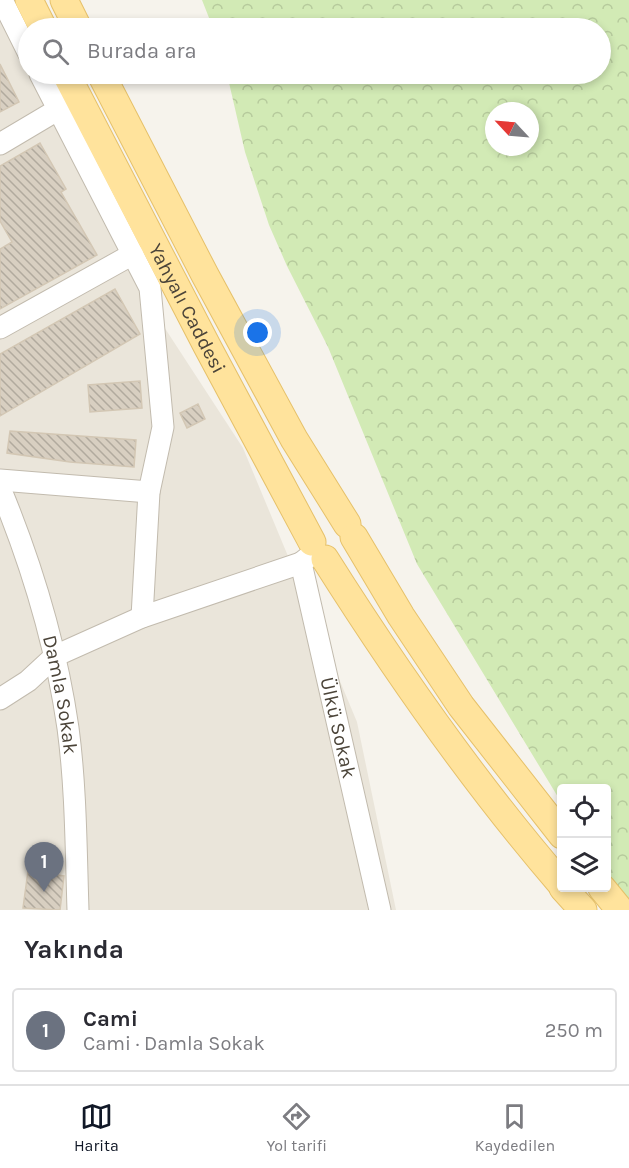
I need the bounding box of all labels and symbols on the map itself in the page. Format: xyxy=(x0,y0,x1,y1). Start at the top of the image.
north arrow xyxy=(485,102,539,156)
street label: Yahyalı Caddesi xyxy=(144,240,231,377)
your location xyxy=(243,318,272,347)
street label: Damla Sokak xyxy=(38,633,82,755)
street label: Ülkü Sokak xyxy=(315,675,361,781)
pin: 1 xyxy=(24,842,63,892)

